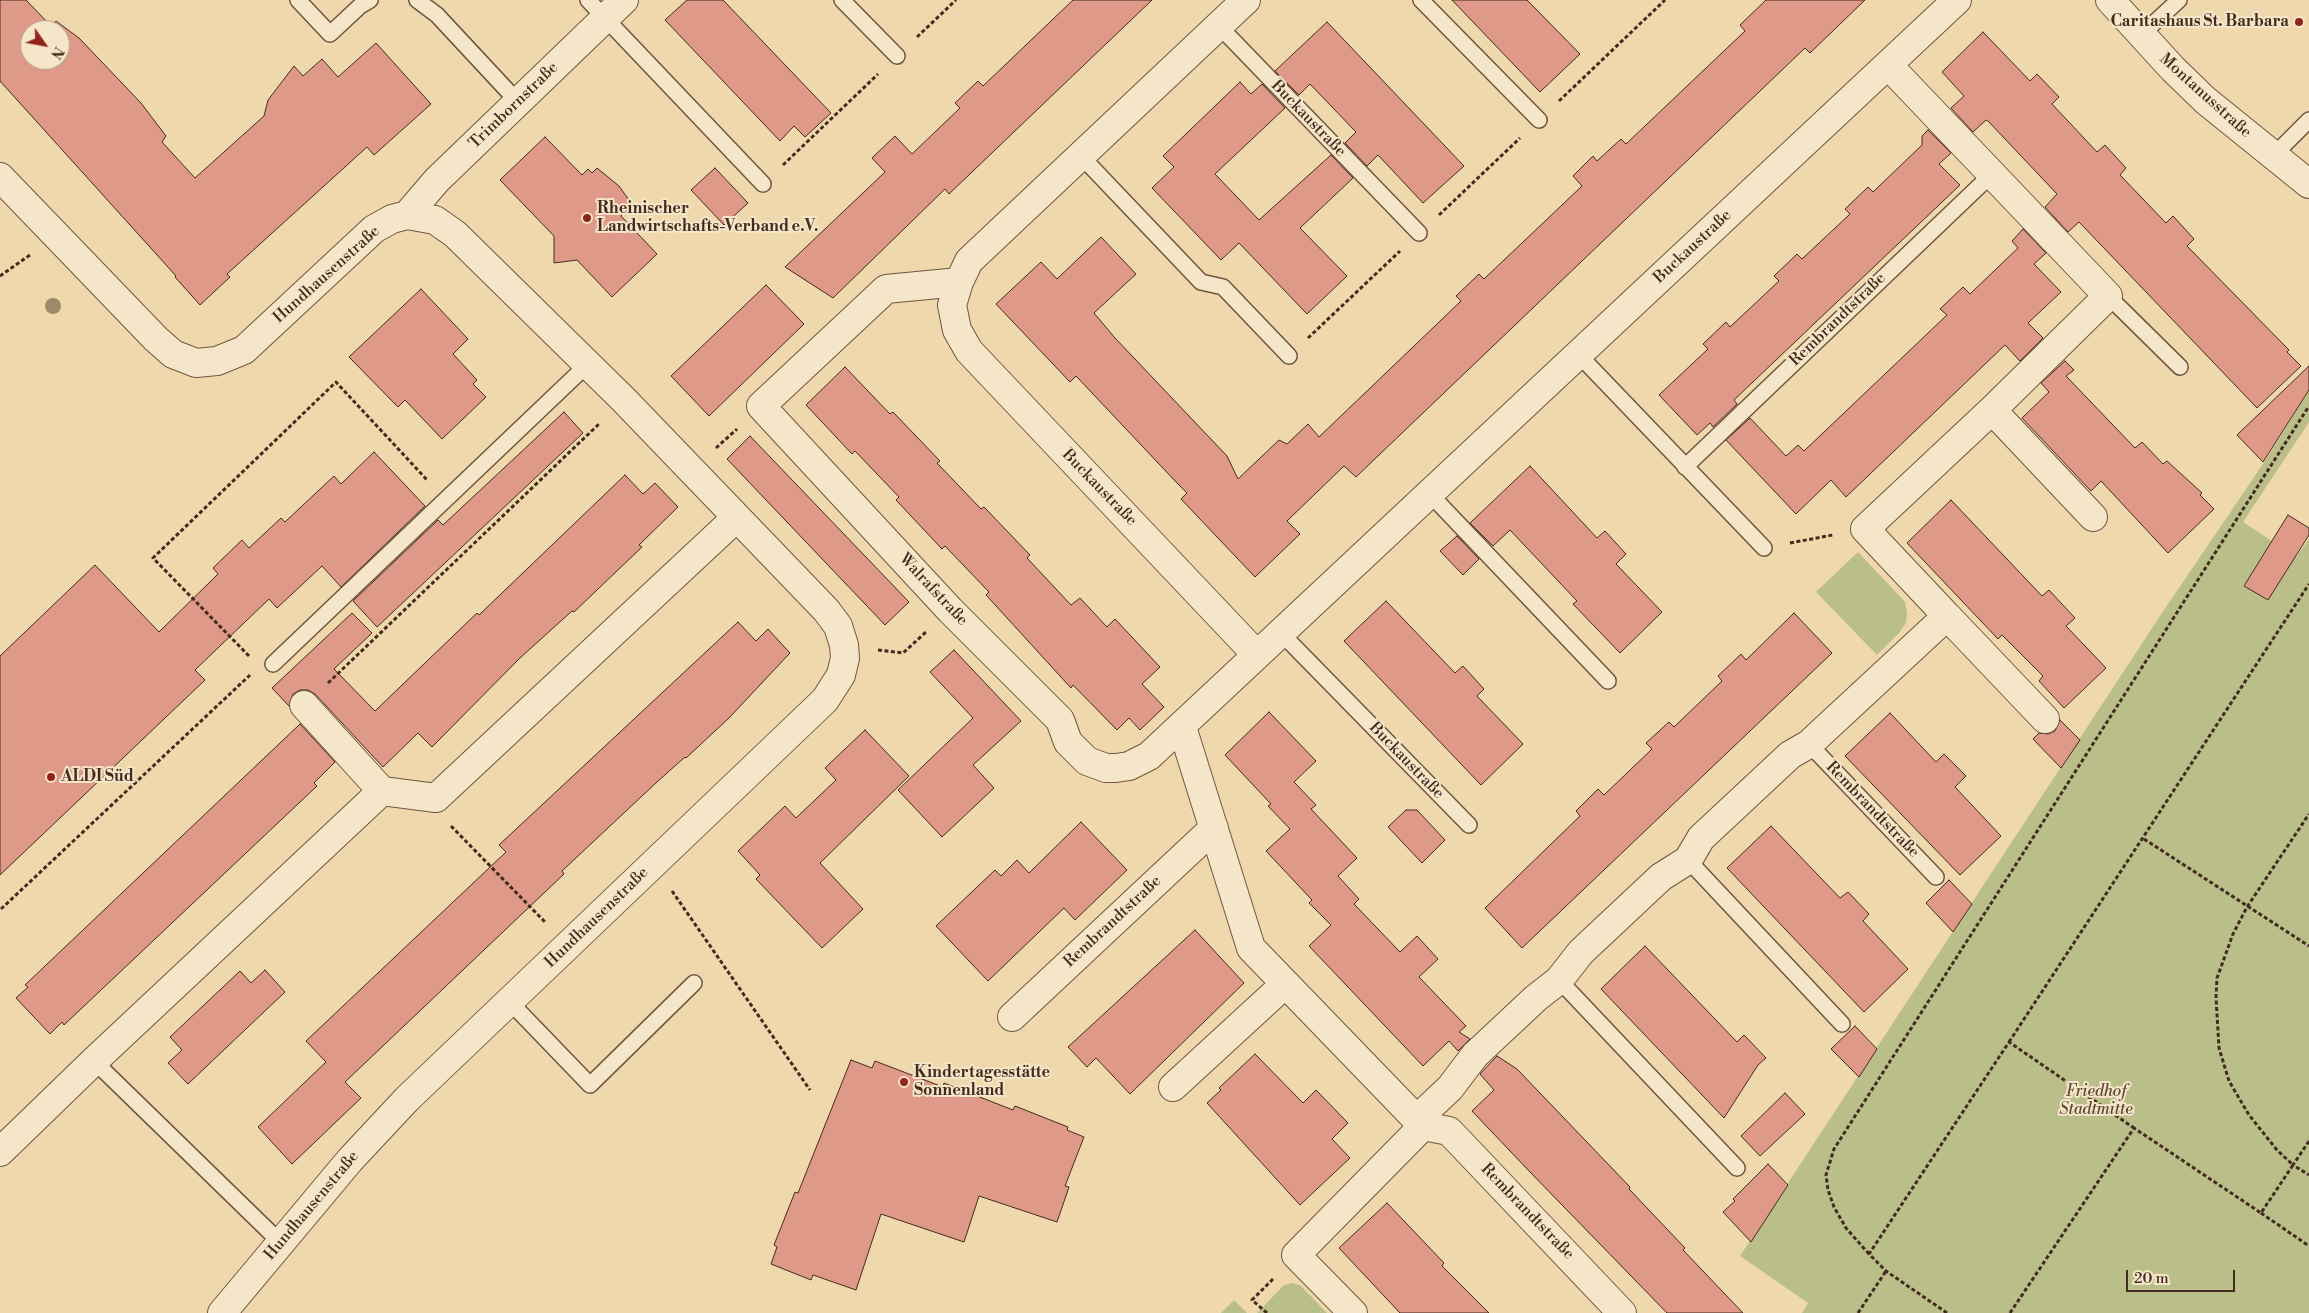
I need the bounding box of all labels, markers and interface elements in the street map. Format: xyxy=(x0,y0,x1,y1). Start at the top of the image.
place label: Caritashaus St. Barbara xyxy=(2110,12,2289,32)
marker: Caritashaus St. Barbara xyxy=(2293,16,2305,28)
north arrow xyxy=(20,20,70,70)
text: N xyxy=(46,43,67,62)
street label: Montanusstraße xyxy=(2155,50,2255,142)
street label: Trimbornstraße xyxy=(465,59,563,153)
street label: Buckaustraße xyxy=(1267,77,1349,161)
place label: Rheinischer Landwirtschafts-Verband e.V. xyxy=(597,199,818,237)
street label: Buckaustraße xyxy=(1650,206,1736,288)
marker: Rheinischer Landwirtschafts-Verband e.V. xyxy=(581,212,593,224)
street label: Hundhausenstraße xyxy=(270,222,384,328)
street label: Rembrandtstraße xyxy=(1786,269,1890,371)
street label: Buckaustraße xyxy=(1058,446,1140,530)
street label: Walrafstraße xyxy=(895,550,971,630)
street label: Buckaustraße xyxy=(1365,719,1447,803)
street label: Rembrandtstraße xyxy=(1821,758,1923,862)
place label: ALDI Süd xyxy=(61,767,134,787)
marker: ALDI Süd xyxy=(45,771,57,783)
street label: Hundhausenstraße xyxy=(541,864,653,972)
street label: Rembrandtstraße xyxy=(1060,872,1166,972)
place label: Kindertagesstätte Sonnenland xyxy=(914,1063,1050,1101)
marker: Kindertagesstätte Sonnenland xyxy=(898,1076,910,1088)
park label: Friedhof Stadtmitte xyxy=(2059,1082,2133,1120)
street label: Hundhausenstraße xyxy=(261,1147,363,1265)
street label: Rembrandtstraße xyxy=(1476,1160,1578,1264)
scale bar xyxy=(2129,1260,2238,1292)
text: 20 m xyxy=(2134,1269,2169,1288)

